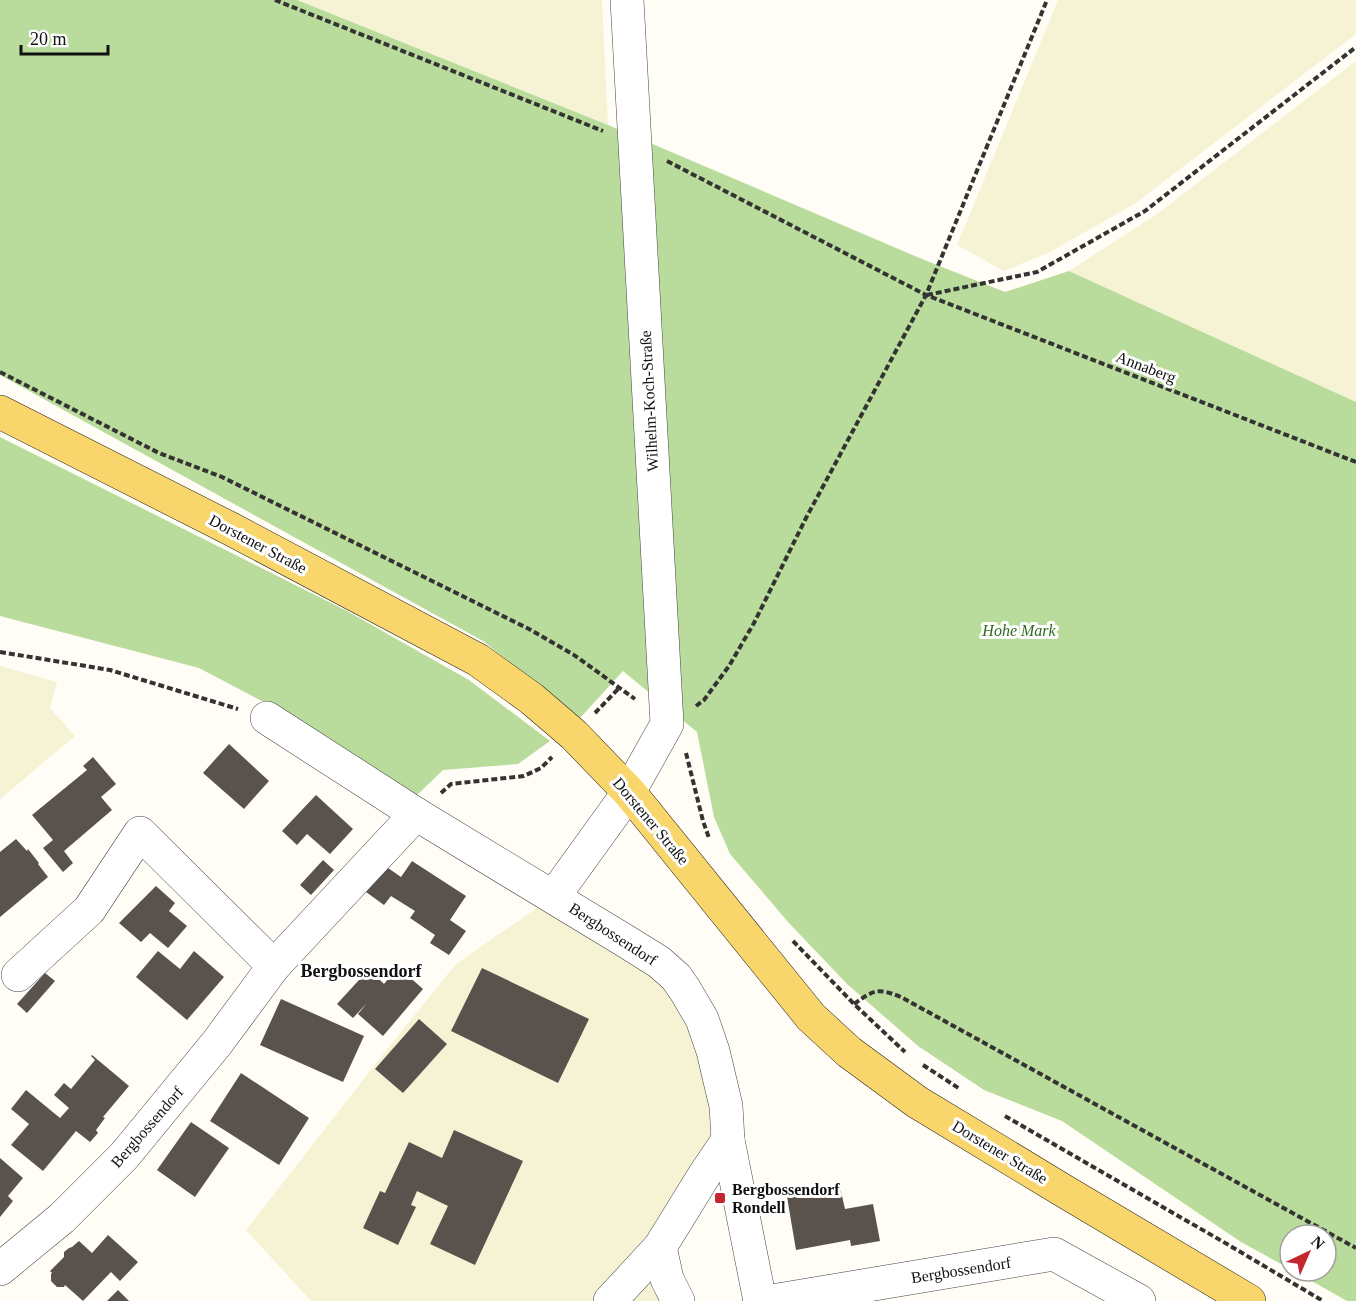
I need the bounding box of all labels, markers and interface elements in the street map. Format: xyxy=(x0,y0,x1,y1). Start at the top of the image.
scale bar xyxy=(21,18,108,56)
text: 20 m xyxy=(30,29,67,49)
street label: Wilhelm-Koch-Straße xyxy=(637,330,661,472)
street label: Annaberg xyxy=(1113,348,1178,387)
street label: Dorstener Straße xyxy=(206,511,310,577)
park label: Hohe Mark xyxy=(981,622,1057,639)
street label: Dorstener Straße xyxy=(610,774,692,868)
street label: Bergbossendorf xyxy=(565,899,661,970)
district label: Bergbossendorf xyxy=(301,961,423,981)
street label: Bergbossendorf xyxy=(107,1083,188,1171)
street label: Dorstener Straße xyxy=(949,1117,1051,1187)
place label: Bergbossendorf Rondell xyxy=(732,1181,840,1216)
marker: Bergbossendorf Rondell xyxy=(713,1191,727,1205)
north arrow xyxy=(1278,1223,1338,1283)
text: N xyxy=(1308,1232,1328,1253)
street label: Bergbossendorf xyxy=(910,1254,1013,1287)

